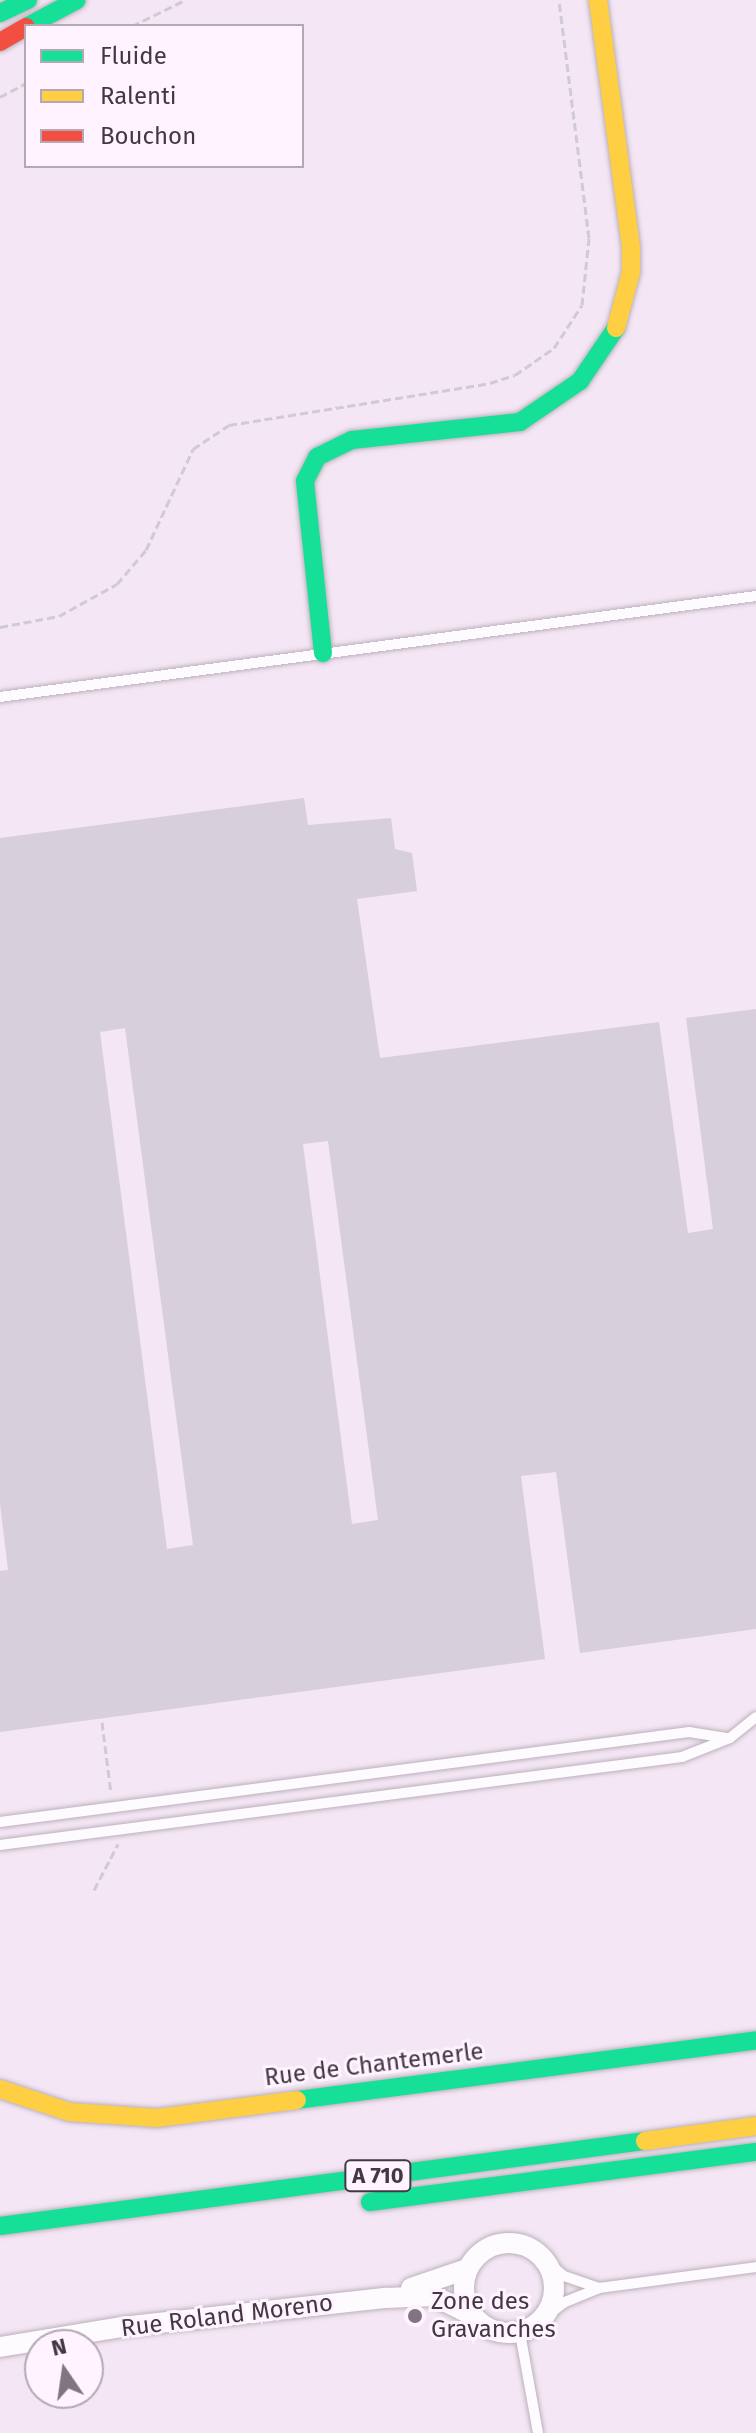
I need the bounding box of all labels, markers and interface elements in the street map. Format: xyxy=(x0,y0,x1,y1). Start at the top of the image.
legend xyxy=(24,24,304,168)
text: Fluide xyxy=(100,42,167,70)
text: Ralenti xyxy=(100,82,177,110)
text: Bouchon xyxy=(100,122,196,150)
street label: Rue de Chantemerle xyxy=(263,2037,485,2093)
road number: A 710 xyxy=(344,2158,412,2194)
place label: Zone des Gravanches xyxy=(431,2288,556,2344)
street label: Rue Roland Moreno xyxy=(119,2289,335,2343)
marker: Zone des Gravanches xyxy=(406,2307,424,2325)
north arrow xyxy=(24,2329,104,2409)
text: N xyxy=(49,2332,69,2362)

